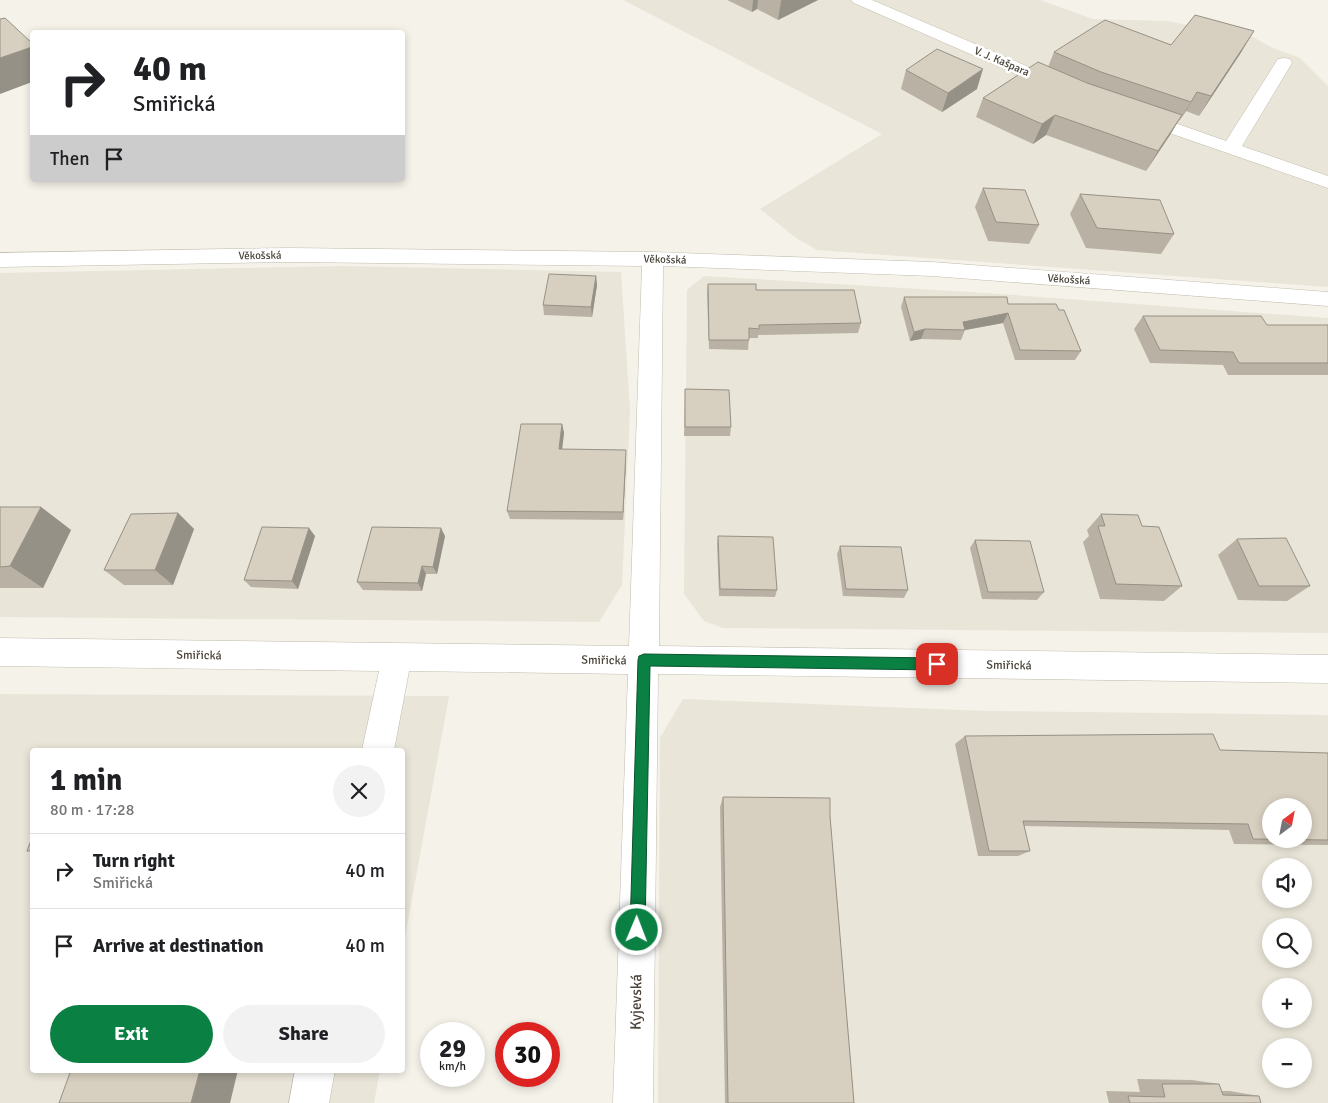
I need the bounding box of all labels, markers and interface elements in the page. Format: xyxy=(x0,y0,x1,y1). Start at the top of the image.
street label: V. J. Kašpara xyxy=(972,44,1032,79)
text: 40 m xyxy=(133,47,207,90)
icon: right xyxy=(50,50,115,115)
text: Smiřická xyxy=(133,90,216,117)
icon: arrive xyxy=(100,145,128,173)
text: Then xyxy=(50,147,90,171)
street label: Věkošská xyxy=(238,249,282,262)
street label: Věkošská xyxy=(643,252,687,267)
street label: Věkošská xyxy=(1047,272,1091,288)
pin xyxy=(916,643,958,685)
street label: Smiřická xyxy=(176,648,222,663)
icon: arrive xyxy=(923,650,951,678)
street label: Smiřická xyxy=(581,653,627,668)
street label: Smiřická xyxy=(986,658,1032,673)
text: 1 min xyxy=(50,762,122,799)
button: close xyxy=(333,765,385,817)
north arrow xyxy=(1262,798,1312,848)
map controls xyxy=(1262,798,1312,1088)
text: 80 m · 17:28 xyxy=(50,800,134,820)
text: Turn right xyxy=(93,849,175,873)
icon: right xyxy=(50,857,78,885)
button: sound xyxy=(1262,858,1312,908)
text: 40 m xyxy=(345,859,385,883)
text: Smiřická xyxy=(93,873,153,893)
position arrow xyxy=(610,903,662,955)
button: search xyxy=(1262,918,1312,968)
icon: arrive xyxy=(50,932,78,960)
text: Arrive at destination xyxy=(93,934,264,958)
text: 40 m xyxy=(345,934,385,958)
street label: Kyjevská xyxy=(627,974,645,1030)
button: + xyxy=(1262,978,1312,1028)
button: Exit xyxy=(50,1005,213,1063)
button: Share xyxy=(223,1005,385,1063)
speed limit sign: 30 xyxy=(495,1022,560,1087)
text: 29 xyxy=(439,1033,466,1064)
button: − xyxy=(1262,1038,1312,1088)
text: km/h xyxy=(439,1059,466,1074)

